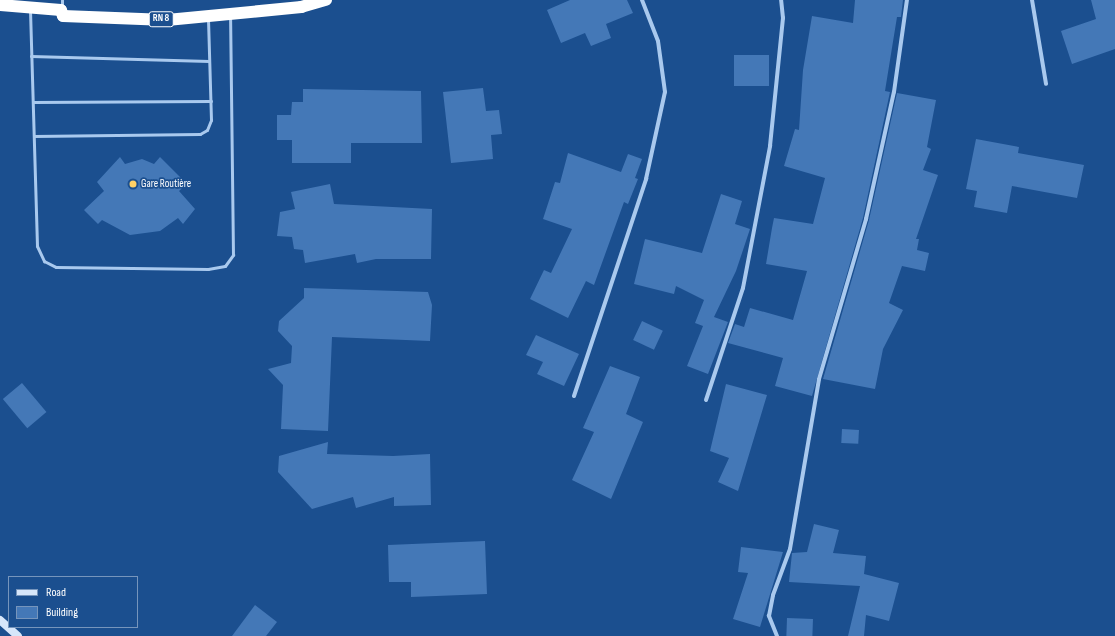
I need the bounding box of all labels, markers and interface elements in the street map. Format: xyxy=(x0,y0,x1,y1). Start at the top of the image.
road number: RN 8 xyxy=(148,11,174,27)
place label: Gare Routière xyxy=(141,177,191,191)
marker: Gare Routière xyxy=(128,179,138,189)
legend xyxy=(8,576,138,628)
text: Road xyxy=(46,585,66,600)
text: Building xyxy=(46,605,78,620)

